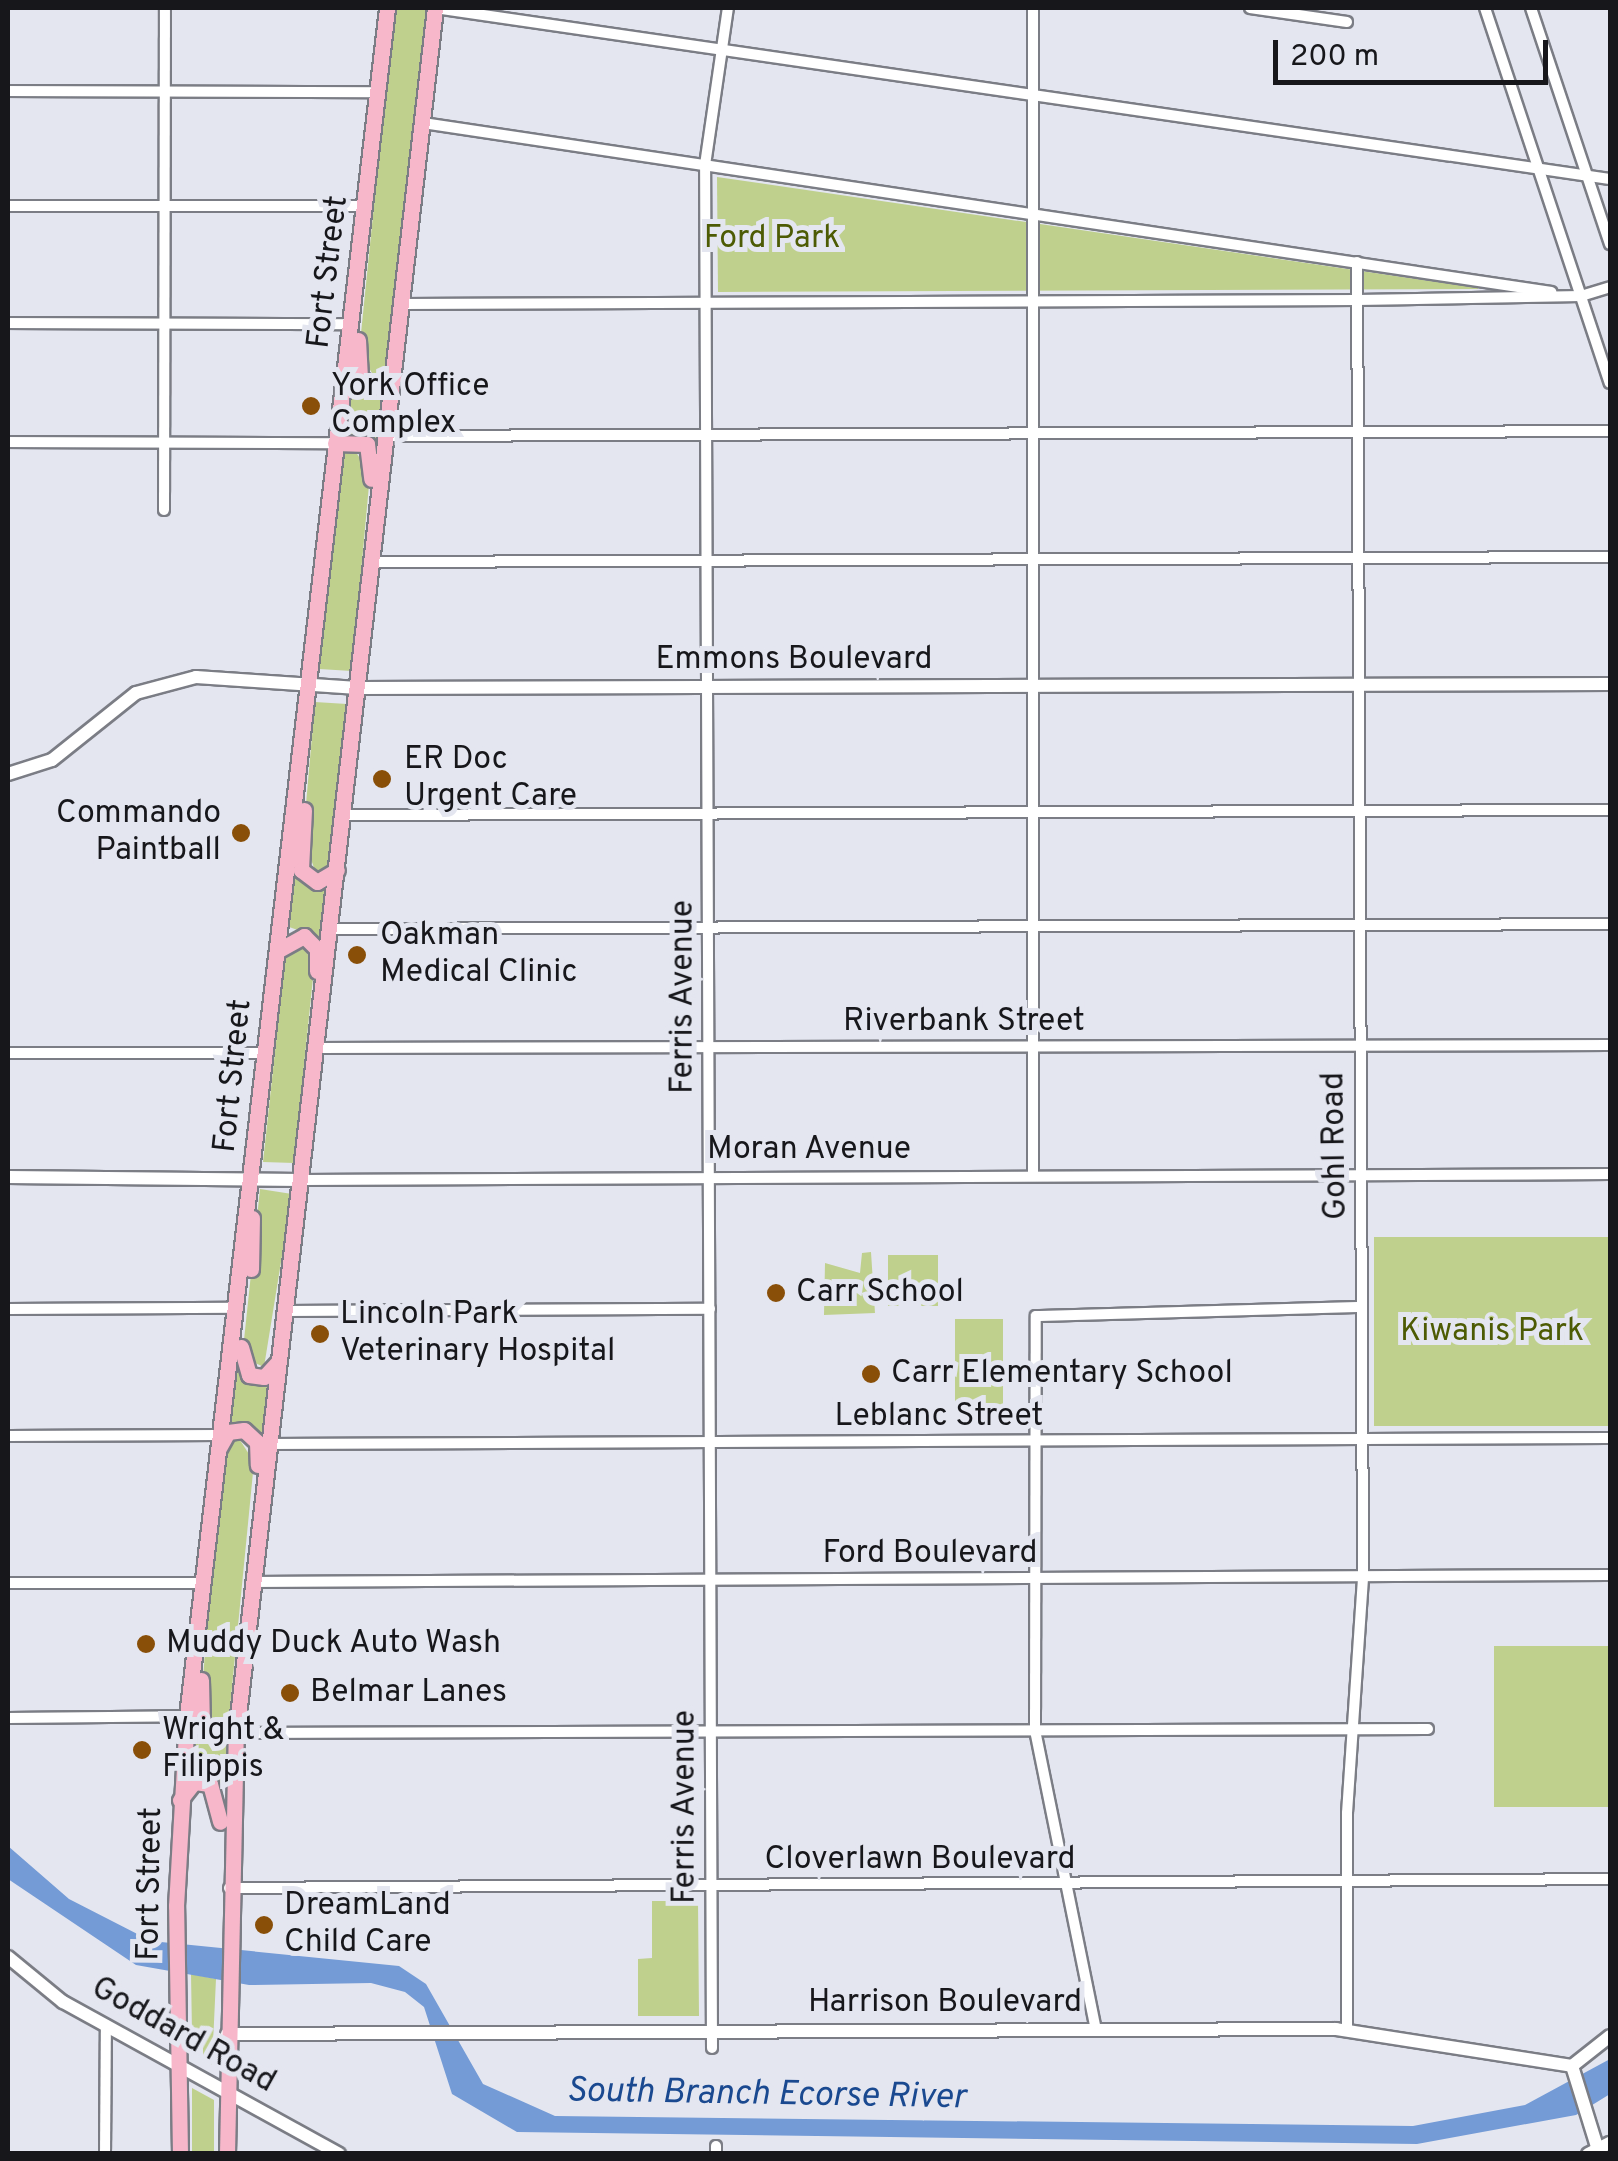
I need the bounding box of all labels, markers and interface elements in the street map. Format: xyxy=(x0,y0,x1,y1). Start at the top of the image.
scale bar xyxy=(1278,20,1553,82)
text: 200 m xyxy=(1290,39,1379,76)
street label: Fort Street xyxy=(301,193,357,351)
park label: Ford Park xyxy=(704,220,840,258)
place label: York Office Complex xyxy=(331,369,489,444)
marker: York Office Complex xyxy=(300,395,322,417)
street label: Emmons Boulevard xyxy=(655,641,933,679)
place label: ER Doc Urgent Care xyxy=(404,742,577,817)
marker: ER Doc Urgent Care xyxy=(369,766,395,792)
place label: Commando Paintball xyxy=(56,796,221,871)
marker: Commando Paintball xyxy=(230,822,252,844)
street label: Ferris Avenue xyxy=(665,899,703,1095)
place label: Oakman Medical Clinic xyxy=(380,918,577,993)
marker: Oakman Medical Clinic xyxy=(344,942,370,968)
street label: Fort Street xyxy=(207,998,261,1154)
street label: Riverbank Street xyxy=(843,1003,1085,1041)
street label: Gohl Road xyxy=(1316,1072,1356,1220)
street label: Moran Avenue xyxy=(706,1131,912,1169)
place label: Carr School xyxy=(796,1274,964,1312)
marker: Carr School xyxy=(765,1282,787,1304)
place label: Lincoln Park Veterinary Hospital xyxy=(340,1297,615,1372)
park label: Kiwanis Park xyxy=(1400,1313,1584,1351)
marker: Lincoln Park Veterinary Hospital xyxy=(309,1323,331,1345)
place label: Carr Elementary School xyxy=(891,1355,1233,1393)
marker: Carr Elementary School xyxy=(860,1363,882,1385)
street label: Leblanc Street xyxy=(835,1398,1043,1436)
street label: Ford Boulevard xyxy=(822,1535,1038,1573)
place label: Muddy Duck Auto Wash xyxy=(166,1625,503,1663)
marker: Muddy Duck Auto Wash xyxy=(135,1633,157,1655)
place label: Belmar Lanes xyxy=(310,1674,507,1712)
marker: Belmar Lanes xyxy=(279,1682,301,1704)
street label: Ferris Avenue xyxy=(667,1709,705,1905)
place label: Wright & Filippis xyxy=(162,1713,284,1788)
marker: Wright & Filippis xyxy=(131,1739,153,1761)
street label: Fort Street xyxy=(130,1807,172,1961)
street label: Cloverlawn Boulevard xyxy=(765,1841,1075,1879)
place label: DreamLand Child Care xyxy=(284,1888,451,1963)
marker: DreamLand Child Care xyxy=(253,1914,275,1936)
street label: Goddard Road xyxy=(84,1970,282,2102)
street label: Harrison Boulevard xyxy=(808,1984,1082,2022)
water label: South Branch Ecorse River xyxy=(566,2071,966,2119)

